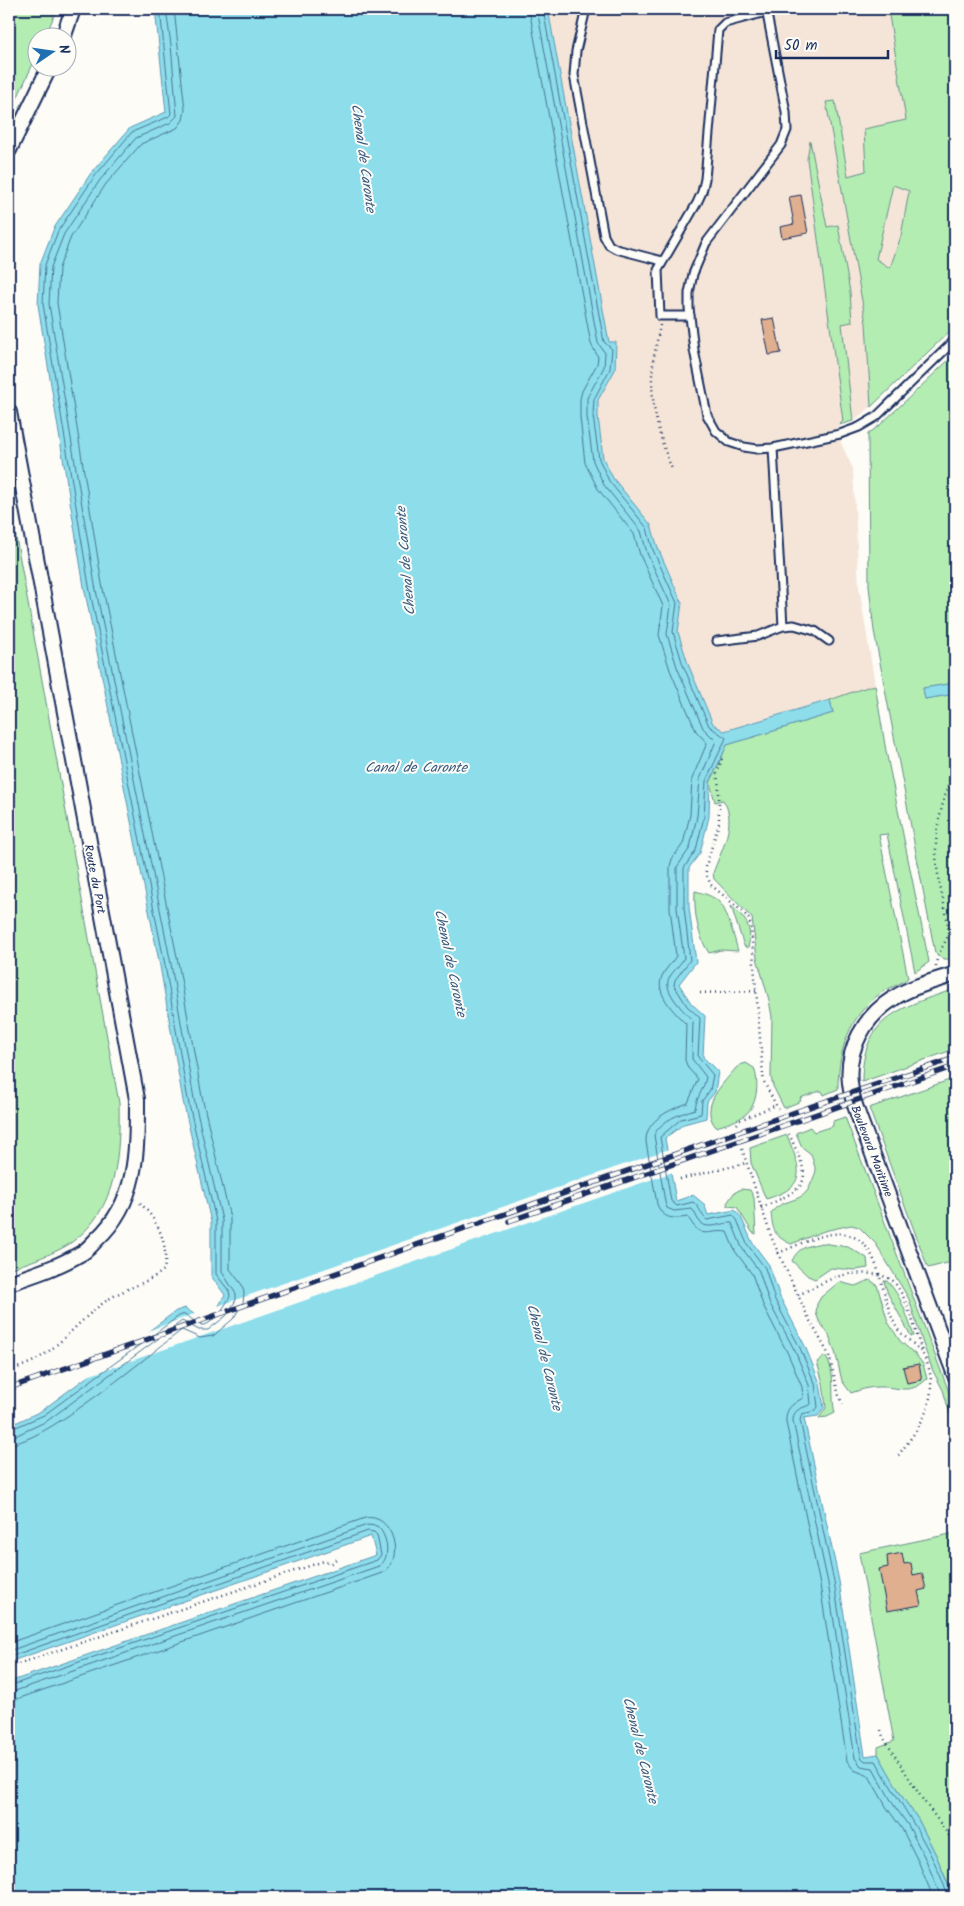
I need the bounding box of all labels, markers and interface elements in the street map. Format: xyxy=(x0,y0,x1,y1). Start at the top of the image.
north arrow xyxy=(28,28,78,78)
scale bar xyxy=(776,28,889,60)
text: 50 m xyxy=(784,34,818,58)
text: N xyxy=(52,43,75,56)
water label: Chenal de Caronte xyxy=(345,102,382,215)
water label: Chenal de Caronte xyxy=(390,504,422,616)
water label: Canal de Caronte xyxy=(365,757,469,779)
street label: Route du Port xyxy=(78,843,111,916)
water label: Chenal de Caronte xyxy=(428,907,472,1021)
street label: Boulevard Maritime xyxy=(845,1102,898,1200)
water label: Chenal de Caronte xyxy=(520,1302,568,1415)
water label: Chenal de Caronte xyxy=(616,1695,664,1808)

